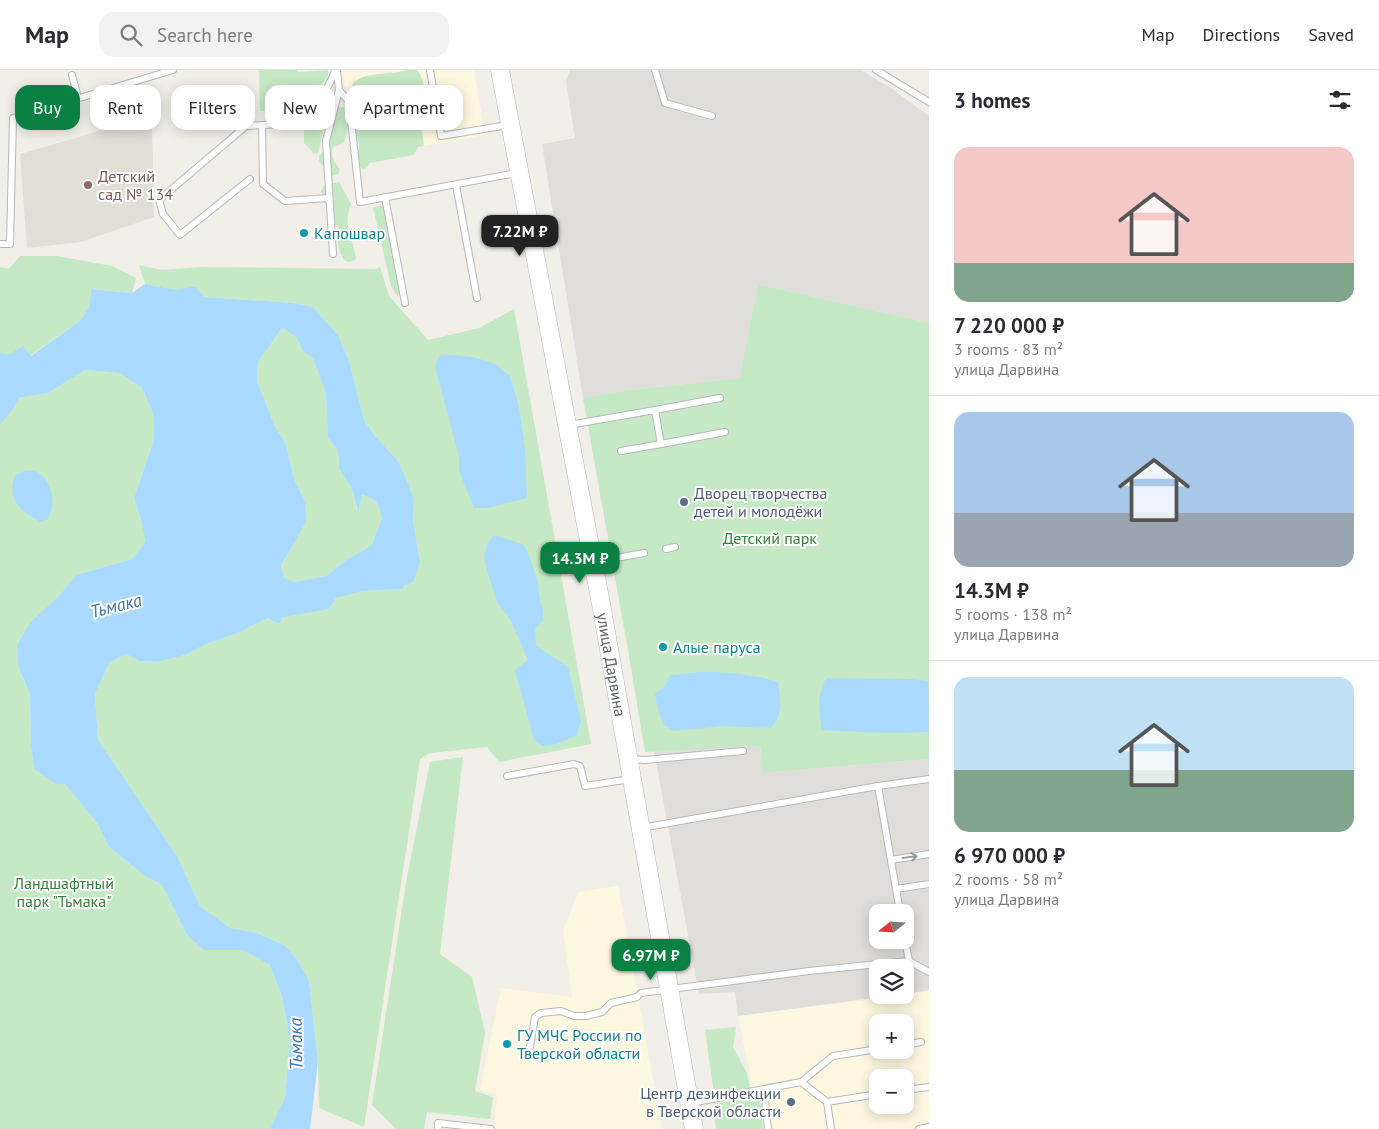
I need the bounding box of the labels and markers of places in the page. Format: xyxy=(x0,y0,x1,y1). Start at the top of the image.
place label: Детский сад № 134 xyxy=(98,166,173,204)
marker: Детский сад № 134 xyxy=(82,179,94,191)
pin: 7.22M ₽ xyxy=(474,214,566,257)
place label: Капошвар xyxy=(314,223,385,243)
marker: Капошвар xyxy=(298,227,310,239)
place label: Дворец творчества детей и молодёжи xyxy=(694,483,827,521)
marker: Дворец творчества детей и молодёжи xyxy=(678,496,690,508)
pin: 14.3M ₽ xyxy=(534,542,626,584)
place label: Алые паруса xyxy=(673,637,761,657)
marker: Алые паруса xyxy=(657,641,669,653)
pin: 6.97M ₽ xyxy=(605,938,697,981)
place label: ГУ МЧС России по Тверской области xyxy=(517,1025,642,1063)
marker: ГУ МЧС России по Тверской области xyxy=(501,1038,513,1050)
place label: Центр дезинфекции в Тверской области xyxy=(640,1083,781,1121)
marker: Центр дезинфекции в Тверской области xyxy=(785,1096,797,1108)

